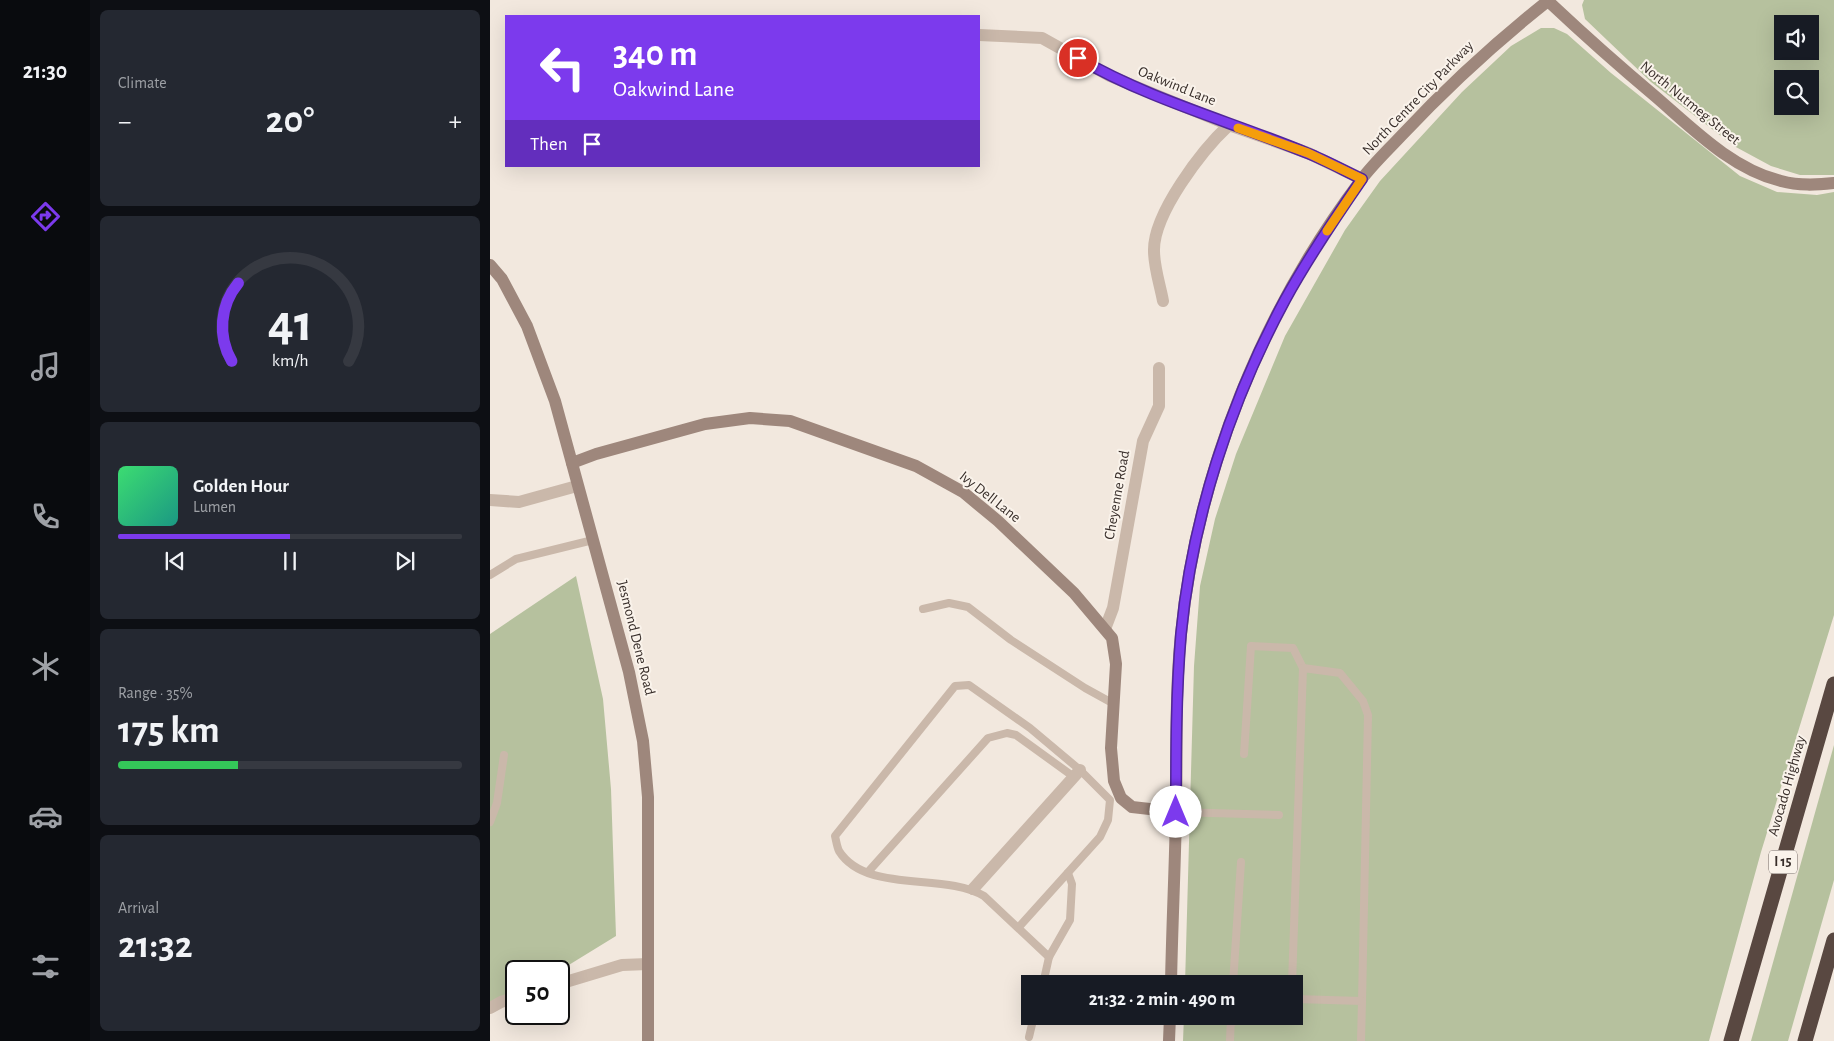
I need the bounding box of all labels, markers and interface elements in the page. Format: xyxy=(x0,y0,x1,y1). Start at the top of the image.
map controls xyxy=(1774,15,1819,115)
button: sound xyxy=(1774,15,1819,60)
icon: left xyxy=(530,35,595,100)
text: 340 m xyxy=(613,37,697,72)
pin xyxy=(1057,37,1099,79)
street label: North Centre City Parkway xyxy=(1360,38,1477,158)
icon: arrive xyxy=(1064,44,1092,72)
street label: North Nutmeg Street xyxy=(1637,58,1743,148)
text: 21:30 xyxy=(23,60,67,82)
street label: Oakwind Lane xyxy=(1136,64,1218,108)
button: search xyxy=(1774,70,1819,115)
text: Climate xyxy=(118,75,167,91)
text: Oakwind Lane xyxy=(613,78,734,100)
text: 20° xyxy=(266,102,314,140)
text: − xyxy=(118,108,131,136)
text: + xyxy=(449,108,462,136)
icon: arrive xyxy=(578,130,606,158)
text: Then xyxy=(530,135,568,154)
icon: directions xyxy=(28,199,63,234)
text: 41 xyxy=(268,298,312,350)
icon: music xyxy=(28,349,63,384)
text: km/h xyxy=(272,352,308,370)
street label: Cheyenne Road xyxy=(1102,449,1132,541)
street label: Ivy Dell Lane xyxy=(957,469,1023,525)
text: Golden Hour xyxy=(193,477,289,496)
icon: phone xyxy=(28,499,63,534)
text: Lumen xyxy=(193,499,236,515)
icon: previous xyxy=(161,547,189,575)
icon: pause xyxy=(276,547,304,575)
icon: next xyxy=(391,547,419,575)
street label: Jesmond Dene Road xyxy=(614,579,658,697)
icon: climate xyxy=(28,649,63,684)
text: Range · 35% xyxy=(118,685,193,701)
text: 175 km xyxy=(118,712,220,750)
street label: Avocado Highway xyxy=(1765,733,1809,838)
position arrow xyxy=(1149,785,1201,837)
icon: car xyxy=(28,799,63,834)
road number: I 15 xyxy=(1769,850,1797,874)
text: Arrival xyxy=(118,900,159,916)
text: 21:32 xyxy=(118,927,193,965)
icon: filters xyxy=(28,949,63,984)
speed limit sign: 50 xyxy=(505,960,570,1025)
text: 21:32 · 2 min · 490 m xyxy=(1089,990,1235,1009)

